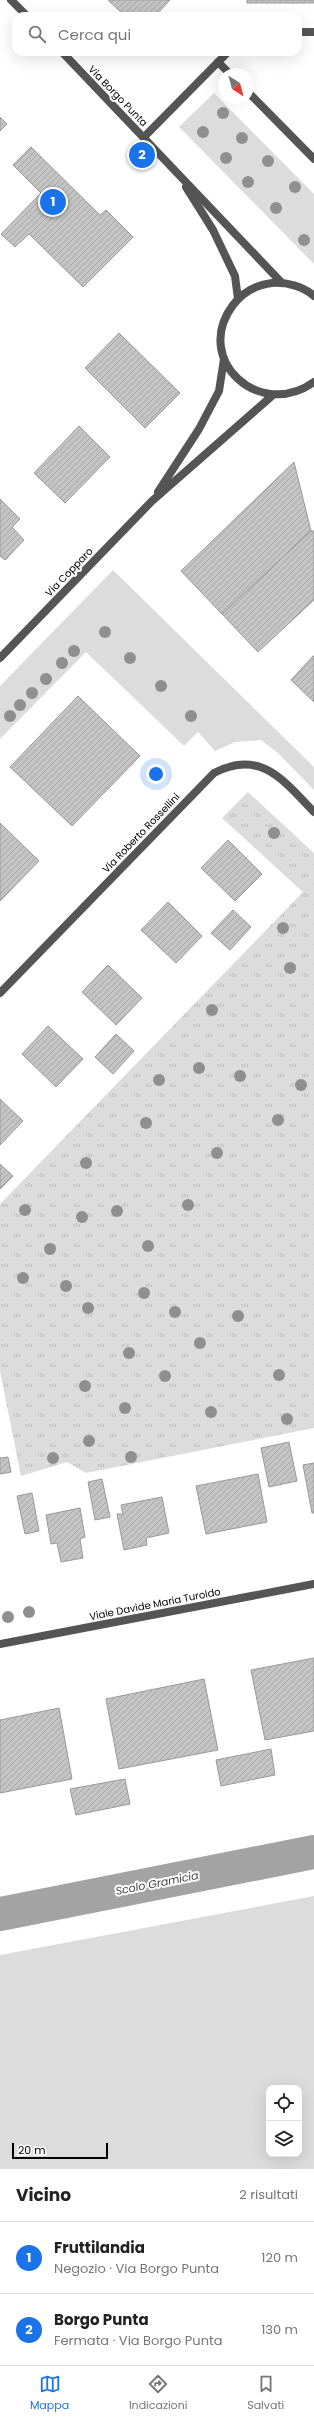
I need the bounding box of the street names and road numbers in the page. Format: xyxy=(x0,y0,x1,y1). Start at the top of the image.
street label: Via Borgo Punta xyxy=(85,62,151,130)
street label: Via Copparo xyxy=(42,544,96,600)
street label: Via Roberto Rossellini xyxy=(99,790,183,876)
street label: Viale Davide Maria Turoldo xyxy=(88,1584,222,1624)

